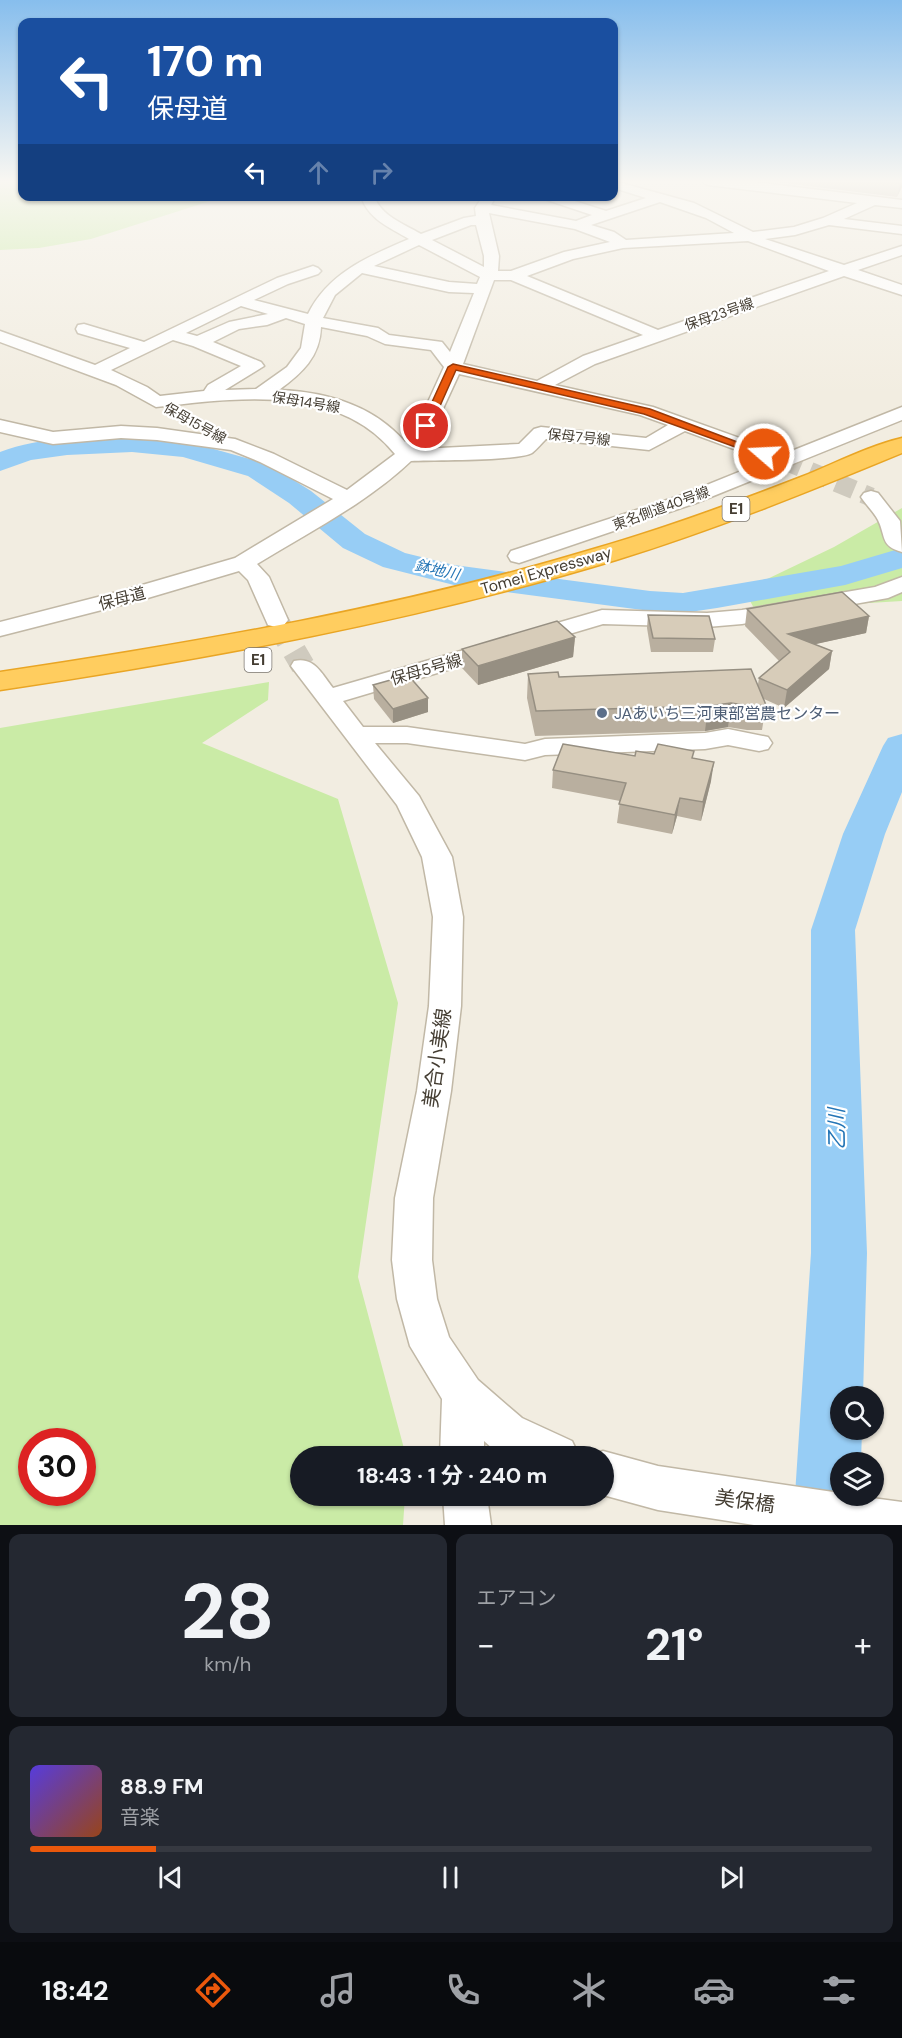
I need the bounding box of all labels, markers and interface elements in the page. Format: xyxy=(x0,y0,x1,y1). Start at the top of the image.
text: 170 m xyxy=(147,34,264,89)
icon: left xyxy=(48,42,126,120)
text: 保母道 xyxy=(147,91,228,126)
icon: left xyxy=(239,156,272,189)
icon: ahead xyxy=(302,156,335,189)
icon: right xyxy=(365,156,398,189)
street label: 保母23号線 xyxy=(682,294,756,334)
street label: 保母14号線 xyxy=(271,388,341,416)
street label: 保母15号線 xyxy=(160,398,230,448)
pin xyxy=(400,400,451,451)
icon: arrive xyxy=(409,409,442,442)
position arrow xyxy=(732,422,796,486)
street label: 保母7号線 xyxy=(546,425,612,449)
street label: 東名側道40号線 xyxy=(610,482,712,534)
road number: E1 xyxy=(722,497,750,521)
street label: Tomei Expressway xyxy=(478,542,614,599)
water label: 鉢地川 xyxy=(413,555,463,585)
street label: 保母道 xyxy=(96,582,148,615)
road number: E1 xyxy=(244,648,272,672)
street label: 保母5号線 xyxy=(388,649,464,690)
place label: JAあいち三河東部営農センター xyxy=(614,703,840,724)
marker: JAあいち三河東部営農センター xyxy=(595,706,609,720)
street label: 美合小美線 xyxy=(417,1007,457,1109)
water label: 乙川 xyxy=(823,1106,851,1150)
map controls xyxy=(830,1386,884,1506)
button: search xyxy=(830,1386,884,1440)
speed limit sign: 30 xyxy=(18,1428,96,1506)
button: layers xyxy=(830,1452,884,1506)
text: 18:43 · 1 分 · 240 m xyxy=(357,1461,547,1490)
street label: 美保橋 xyxy=(713,1484,777,1518)
text: 28 xyxy=(181,1561,275,1662)
text: エアコン xyxy=(477,1585,557,1611)
text: 21° xyxy=(645,1615,704,1674)
text: − xyxy=(477,1623,495,1666)
text: + xyxy=(854,1623,872,1666)
text: km/h xyxy=(204,1651,251,1677)
text: 88.9 FM xyxy=(120,1772,204,1801)
text: 音楽 xyxy=(120,1804,160,1830)
icon: previous xyxy=(154,1861,187,1894)
icon: pause xyxy=(434,1861,467,1894)
icon: next xyxy=(715,1861,748,1894)
icon: directions xyxy=(192,1969,234,2011)
icon: music xyxy=(317,1969,359,2011)
icon: phone xyxy=(442,1969,484,2011)
icon: climate xyxy=(568,1969,610,2011)
icon: car xyxy=(693,1969,735,2011)
icon: filters xyxy=(818,1969,860,2011)
text: 18:42 xyxy=(42,1973,109,2008)

